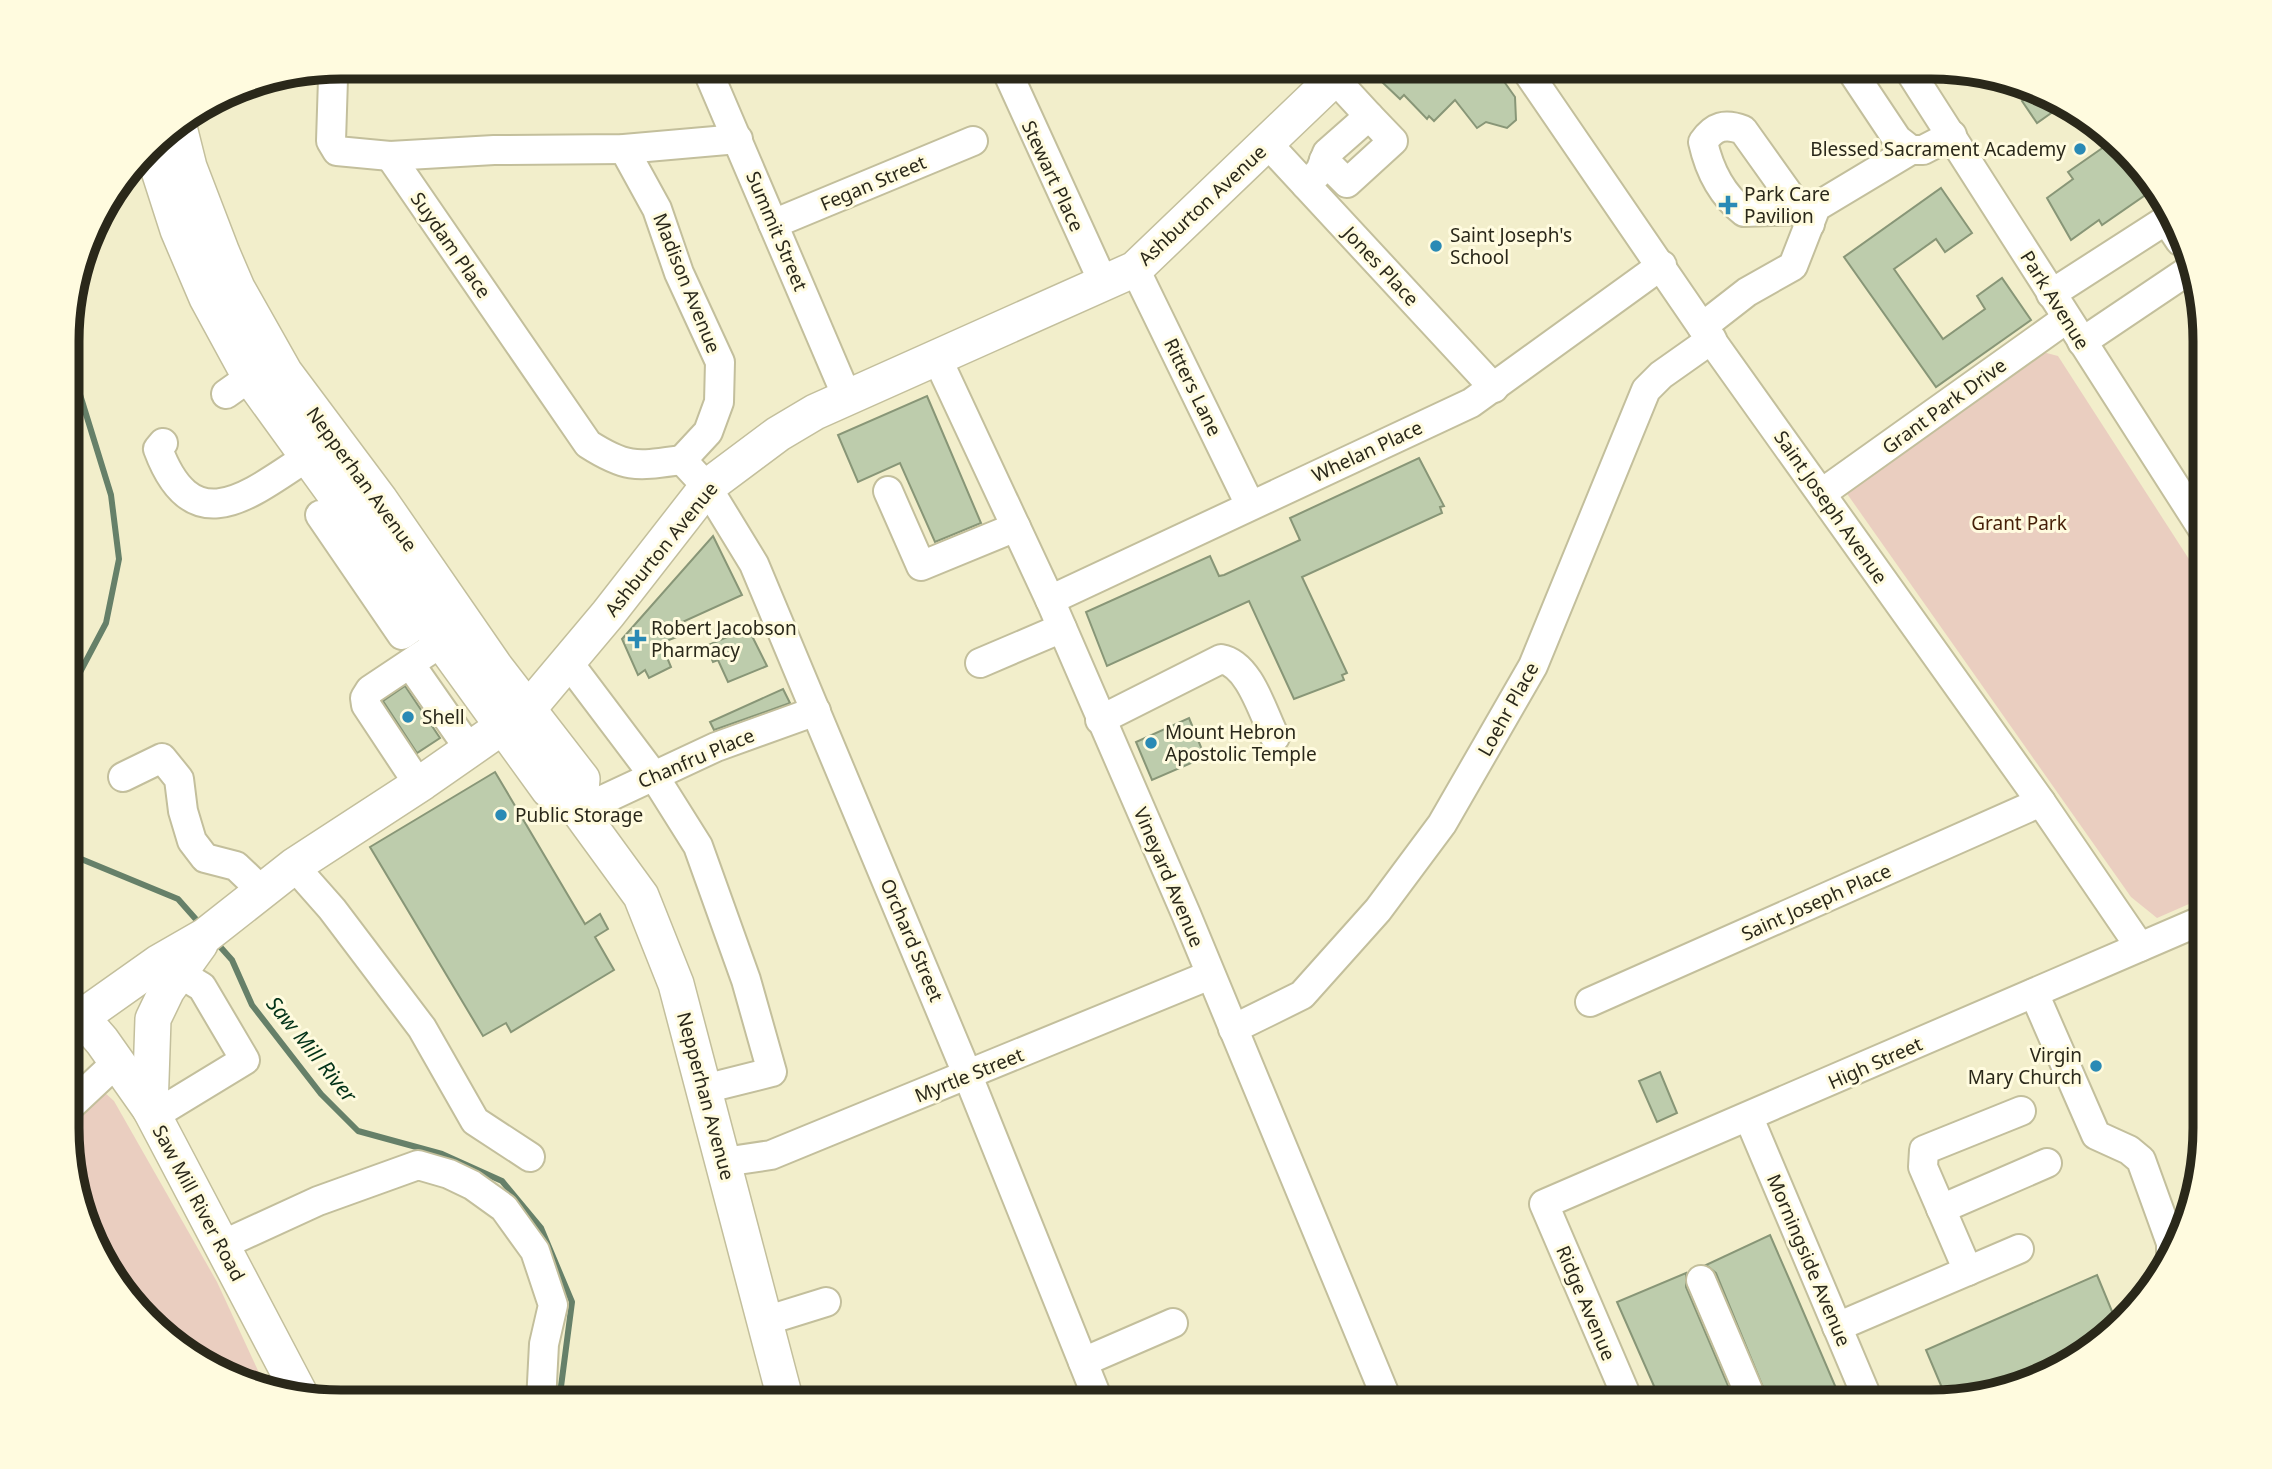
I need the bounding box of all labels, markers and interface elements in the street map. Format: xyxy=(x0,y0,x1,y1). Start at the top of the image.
street label: Stewart Place xyxy=(1016,116,1090,236)
place label: Blessed Sacrament Academy xyxy=(1810,136,2066,162)
street label: Ashburton Avenue xyxy=(1132,139,1272,271)
marker: Blessed Sacrament Academy xyxy=(2072,141,2088,157)
street label: Fegan Street xyxy=(816,149,930,217)
street label: Summit Street xyxy=(740,167,814,295)
place label: Park Care Pavilion xyxy=(1744,181,1830,229)
street label: Suydam Place xyxy=(405,187,497,303)
marker: Park Care Pavilion xyxy=(1718,195,1738,215)
street label: Madison Avenue xyxy=(647,209,727,357)
street label: Jones Place xyxy=(1336,219,1425,311)
place label: Saint Joseph's School xyxy=(1450,222,1572,270)
marker: Saint Joseph's School xyxy=(1428,238,1444,254)
street label: Park Avenue xyxy=(2014,246,2096,354)
street label: Ritters Lane xyxy=(1158,334,1228,440)
street label: Grant Park Drive xyxy=(1877,352,2011,460)
street label: Nepperhan Avenue xyxy=(301,401,423,557)
street label: Whelan Place xyxy=(1307,414,1427,488)
street label: Saint Joseph Avenue xyxy=(1768,425,1894,589)
street label: Ashburton Avenue xyxy=(599,476,723,622)
park label: Grant Park xyxy=(1971,510,2067,536)
place label: Robert Jacobson Pharmacy xyxy=(651,615,797,663)
marker: Robert Jacobson Pharmacy xyxy=(629,631,645,647)
street label: Loehr Place xyxy=(1472,657,1544,761)
place label: Shell xyxy=(422,704,465,730)
marker: Shell xyxy=(400,709,416,725)
place label: Mount Hebron Apostolic Temple xyxy=(1165,719,1317,767)
street label: Chanfru Place xyxy=(634,722,758,794)
marker: Mount Hebron Apostolic Temple xyxy=(1143,735,1159,751)
place label: Public Storage xyxy=(515,802,643,828)
street label: Vineyard Avenue xyxy=(1128,803,1210,951)
marker: Public Storage xyxy=(493,807,509,823)
street label: Saint Joseph Place xyxy=(1737,857,1895,947)
street label: Orchard Street xyxy=(874,875,950,1005)
water label: Saw Mill River xyxy=(261,990,364,1109)
street label: Nepperhan Avenue xyxy=(671,1009,741,1183)
street label: High Street xyxy=(1824,1031,1926,1095)
street label: Myrtle Street xyxy=(911,1041,1027,1109)
place label: Virgin Mary Church xyxy=(1968,1042,2082,1090)
marker: Virgin Mary Church xyxy=(2088,1058,2104,1074)
street label: Saw Mill River Road xyxy=(147,1120,251,1286)
street label: Morningside Avenue xyxy=(1761,1170,1857,1350)
street label: Ridge Avenue xyxy=(1550,1242,1622,1364)

